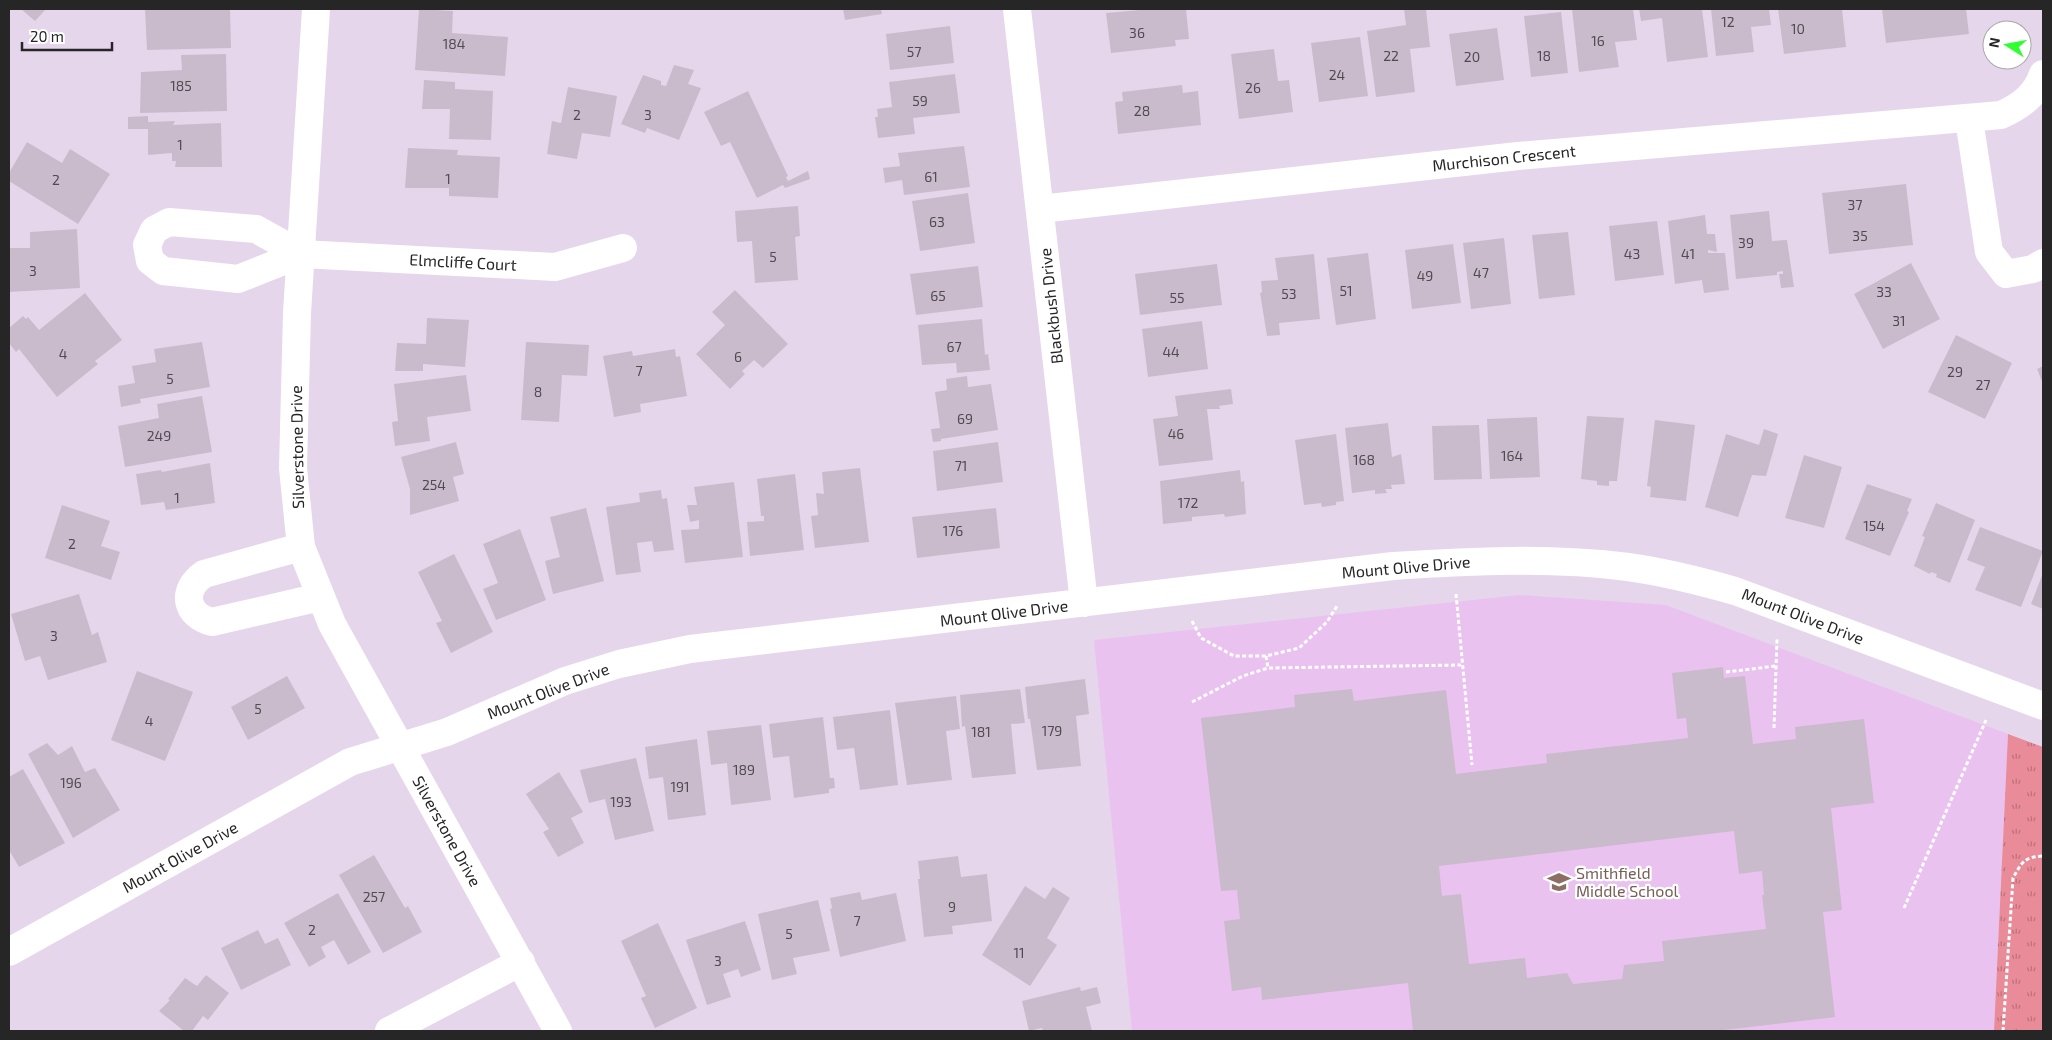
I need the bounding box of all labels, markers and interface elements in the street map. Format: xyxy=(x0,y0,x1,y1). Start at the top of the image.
house number: 12 xyxy=(1721,13,1735,30)
scale bar xyxy=(22,20,112,52)
house number: 10 xyxy=(1791,20,1805,37)
north arrow xyxy=(1982,20,2032,70)
house number: 36 xyxy=(1129,24,1145,41)
text: 20 m xyxy=(30,27,64,45)
house number: 16 xyxy=(1591,32,1605,49)
house number: 184 xyxy=(443,35,465,52)
text: N xyxy=(1984,36,2003,49)
house number: 57 xyxy=(907,43,921,60)
house number: 22 xyxy=(1383,47,1399,64)
house number: 18 xyxy=(1537,47,1551,64)
house number: 20 xyxy=(1464,48,1480,65)
house number: 24 xyxy=(1329,66,1345,83)
house number: 185 xyxy=(170,77,192,94)
house number: 26 xyxy=(1245,79,1261,96)
house number: 59 xyxy=(912,92,928,109)
house number: 28 xyxy=(1134,102,1150,119)
house number: 2 xyxy=(573,106,581,123)
house number: 3 xyxy=(644,106,652,123)
house number: 1 xyxy=(177,136,183,153)
street label: Murchison Crescent xyxy=(1431,141,1577,174)
house number: 61 xyxy=(924,168,938,185)
house number: 1 xyxy=(445,170,451,187)
house number: 2 xyxy=(52,171,60,188)
house number: 37 xyxy=(1848,196,1862,213)
house number: 63 xyxy=(929,213,945,230)
house number: 35 xyxy=(1852,227,1868,244)
house number: 39 xyxy=(1738,234,1754,251)
house number: 43 xyxy=(1624,245,1640,262)
house number: 41 xyxy=(1681,245,1695,262)
street label: Blackbush Drive xyxy=(1035,247,1066,365)
house number: 5 xyxy=(769,248,777,265)
street label: Elmcliffe Court xyxy=(409,249,517,274)
house number: 3 xyxy=(29,262,37,279)
house number: 47 xyxy=(1473,264,1489,281)
house number: 49 xyxy=(1417,267,1433,284)
house number: 51 xyxy=(1339,282,1353,299)
house number: 33 xyxy=(1876,283,1892,300)
house number: 53 xyxy=(1281,285,1297,302)
house number: 65 xyxy=(930,287,946,304)
house number: 55 xyxy=(1169,289,1185,306)
house number: 31 xyxy=(1892,312,1906,329)
house number: 67 xyxy=(946,338,962,355)
house number: 44 xyxy=(1162,343,1180,360)
house number: 4 xyxy=(59,345,67,362)
house number: 6 xyxy=(734,348,742,365)
house number: 7 xyxy=(635,362,643,379)
house number: 29 xyxy=(1947,363,1963,380)
house number: 5 xyxy=(166,370,174,387)
house number: 27 xyxy=(1975,376,1991,393)
house number: 8 xyxy=(534,383,542,400)
street label: Silverstone Drive xyxy=(286,385,307,509)
house number: 69 xyxy=(957,410,973,427)
house number: 46 xyxy=(1168,425,1184,442)
house number: 249 xyxy=(147,427,171,444)
house number: 164 xyxy=(1501,447,1523,464)
house number: 168 xyxy=(1353,451,1375,468)
house number: 71 xyxy=(955,457,967,474)
house number: 254 xyxy=(422,476,446,493)
house number: 1 xyxy=(174,489,180,506)
house number: 172 xyxy=(1178,494,1198,511)
house number: 154 xyxy=(1863,517,1885,534)
house number: 176 xyxy=(943,522,963,539)
house number: 2 xyxy=(68,535,76,552)
street label: Mount Olive Drive xyxy=(1341,551,1471,582)
street label: Mount Olive Drive xyxy=(1739,584,1867,648)
street label: Mount Olive Drive xyxy=(939,595,1069,630)
house number: 3 xyxy=(50,627,58,644)
street label: Mount Olive Drive xyxy=(484,659,612,723)
house number: 5 xyxy=(254,700,262,717)
house number: 4 xyxy=(145,712,153,729)
house number: 179 xyxy=(1042,722,1062,739)
house number: 181 xyxy=(971,723,991,740)
house number: 189 xyxy=(733,761,755,778)
street label: Silverstone Drive xyxy=(409,772,486,889)
house number: 196 xyxy=(60,774,82,791)
house number: 191 xyxy=(670,778,690,795)
house number: 193 xyxy=(610,793,632,810)
street label: Mount Olive Drive xyxy=(119,817,241,896)
place label: Smithfield Middle School xyxy=(1576,863,1679,900)
school or university icon: Smithfield Middle School xyxy=(1546,869,1572,895)
house number: 257 xyxy=(363,888,385,905)
house number: 9 xyxy=(948,898,956,915)
house number: 7 xyxy=(853,912,861,929)
house number: 2 xyxy=(308,921,316,938)
house number: 5 xyxy=(785,925,793,942)
house number: 11 xyxy=(1013,944,1025,961)
house number: 3 xyxy=(714,952,722,969)

